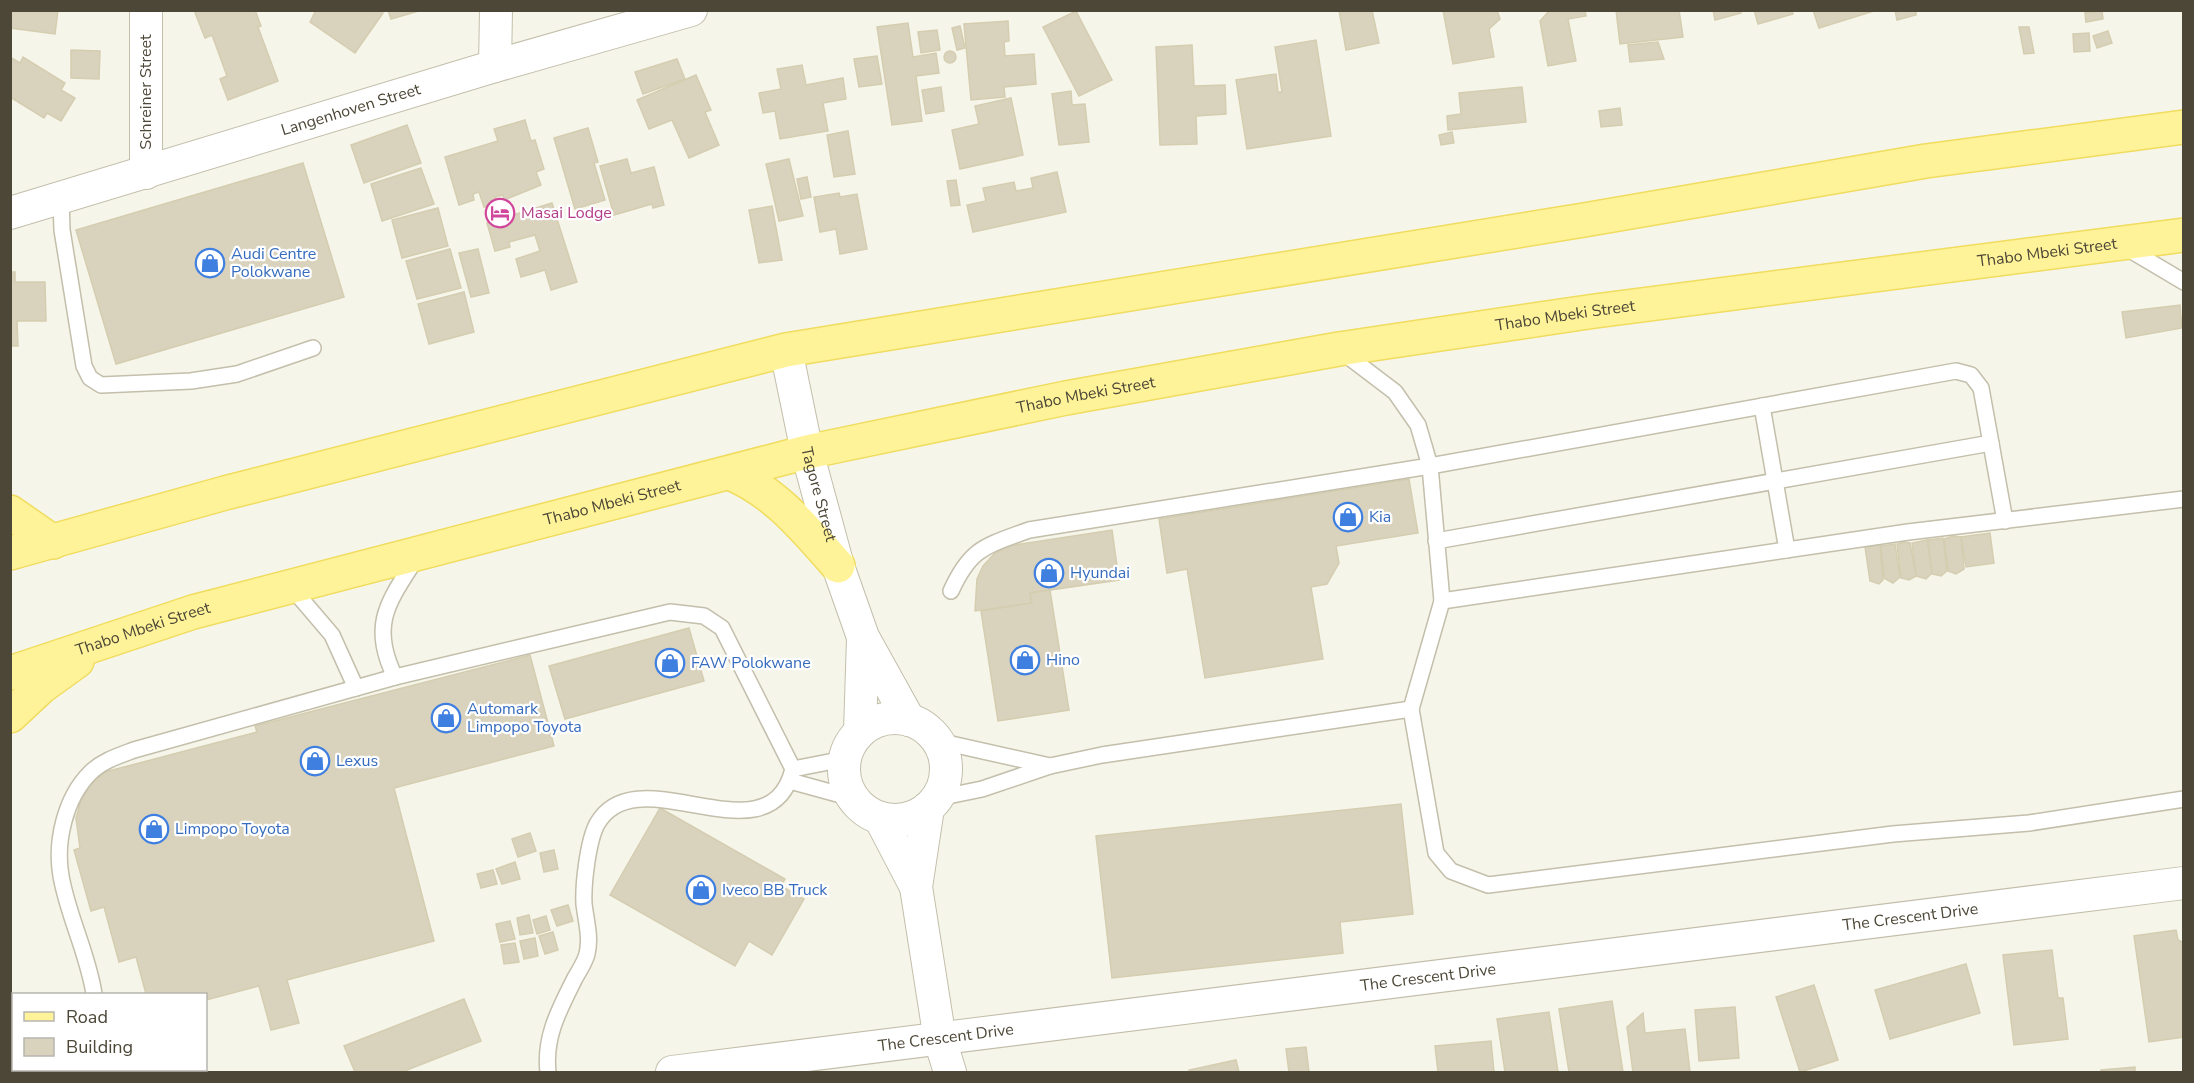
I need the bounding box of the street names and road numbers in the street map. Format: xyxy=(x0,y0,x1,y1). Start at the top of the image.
street label: Schreiner Street xyxy=(135,34,157,150)
street label: Langenhoven Street xyxy=(278,78,424,141)
street label: Thabo Mbeki Street xyxy=(1976,233,2119,273)
street label: Thabo Mbeki Street xyxy=(1494,295,1637,337)
street label: Thabo Mbeki Street xyxy=(1015,371,1157,419)
street label: Tagore Street xyxy=(795,445,842,544)
street label: Thabo Mbeki Street xyxy=(541,474,683,531)
street label: Thabo Mbeki Street xyxy=(73,597,213,661)
street label: The Crescent Drive xyxy=(1841,898,1979,937)
street label: The Crescent Drive xyxy=(1359,958,1497,997)
street label: The Crescent Drive xyxy=(877,1018,1015,1057)

